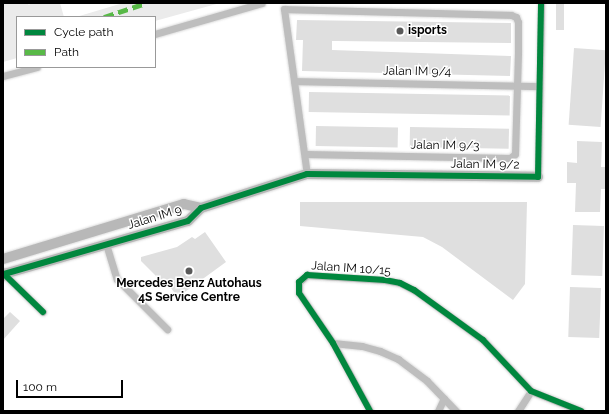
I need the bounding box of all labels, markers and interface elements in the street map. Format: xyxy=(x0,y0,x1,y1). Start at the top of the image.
legend xyxy=(16,16,156,68)
place label: isports xyxy=(408,24,447,38)
text: Cycle path xyxy=(54,25,113,39)
marker: isports xyxy=(395,26,405,36)
text: Path xyxy=(54,45,79,59)
street label: Jalan IM 9/4 xyxy=(383,64,451,80)
street label: Jalan IM 9/3 xyxy=(410,138,480,154)
street label: Jalan IM 9/2 xyxy=(450,157,520,173)
street label: Jalan IM 9 xyxy=(126,203,184,233)
street label: Jalan IM 10/15 xyxy=(311,259,391,279)
marker: Mercedes Benz Autohaus 4S Service Centre xyxy=(184,266,194,276)
place label: Mercedes Benz Autohaus 4S Service Centre xyxy=(116,277,262,305)
scale bar xyxy=(18,372,125,398)
text: 100 m xyxy=(23,380,57,394)

